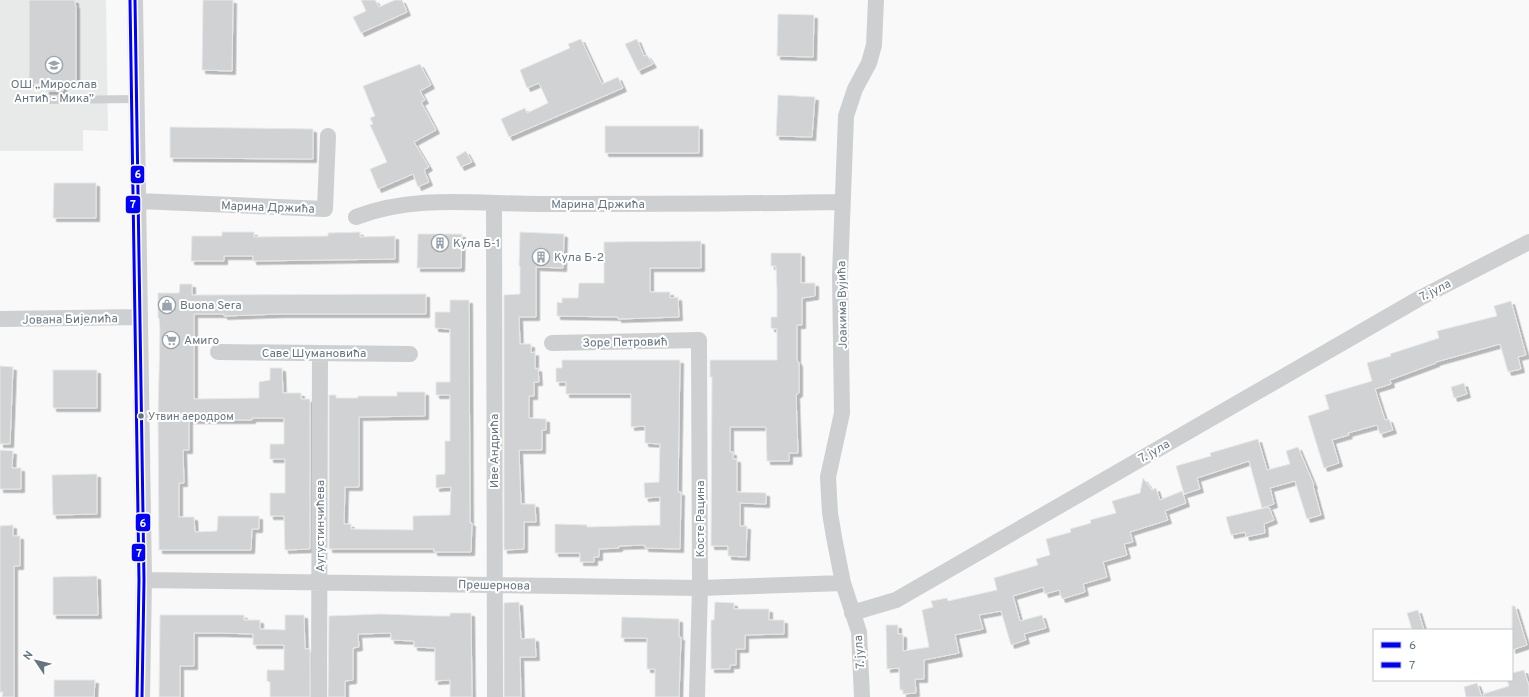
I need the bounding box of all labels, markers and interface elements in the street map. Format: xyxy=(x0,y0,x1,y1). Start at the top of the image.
school or university icon: ОШ „Мирослав Антић - Мика” xyxy=(44,55,64,75)
place label: ОШ „Мирослав Антић - Мика” xyxy=(11,77,97,107)
line badge: 6 xyxy=(130,165,145,184)
text: 6 xyxy=(135,168,142,182)
line badge: 7 xyxy=(125,195,141,214)
street label: Марина Држића xyxy=(551,197,645,213)
text: 7 xyxy=(130,198,136,212)
street label: Марина Држића xyxy=(221,198,315,218)
building icon: Кула Б-1 xyxy=(430,233,450,253)
place label: Кула Б-1 xyxy=(453,236,500,252)
building icon: Кула Б-2 xyxy=(531,247,551,267)
place label: Кула Б-2 xyxy=(554,250,604,266)
street label: Јоакима Вујића xyxy=(834,261,852,349)
street label: 7. јула xyxy=(1417,276,1454,306)
shop icon: Buona Sera xyxy=(157,295,177,315)
place label: Buona Sera xyxy=(180,298,241,314)
street label: Јована Бијелића xyxy=(22,311,118,329)
supermarket icon: Амиго xyxy=(161,330,181,350)
place label: Амиго xyxy=(184,333,220,349)
street label: Зоре Петровић xyxy=(582,334,668,352)
street label: Саве Шумановића xyxy=(262,346,366,362)
place label: Утвин аеродром xyxy=(148,410,234,424)
marker: Утвин аеродром xyxy=(136,411,146,421)
street label: Иве Андрића xyxy=(487,414,503,488)
street label: 7. јула xyxy=(1136,437,1173,467)
street label: Аугустинчићева xyxy=(313,480,329,572)
street label: Косте Рацина xyxy=(693,480,709,558)
line badge: 6 xyxy=(135,513,151,532)
text: 6 xyxy=(140,517,147,531)
line badge: 7 xyxy=(131,543,146,562)
text: 7 xyxy=(136,547,142,561)
street label: Прешернова xyxy=(458,577,530,595)
legend xyxy=(1373,629,1513,681)
street label: 7. јула xyxy=(851,635,869,669)
text: 6 xyxy=(1409,638,1416,654)
north arrow xyxy=(16,641,56,681)
text: N xyxy=(21,649,37,663)
text: 7 xyxy=(1409,658,1415,674)

